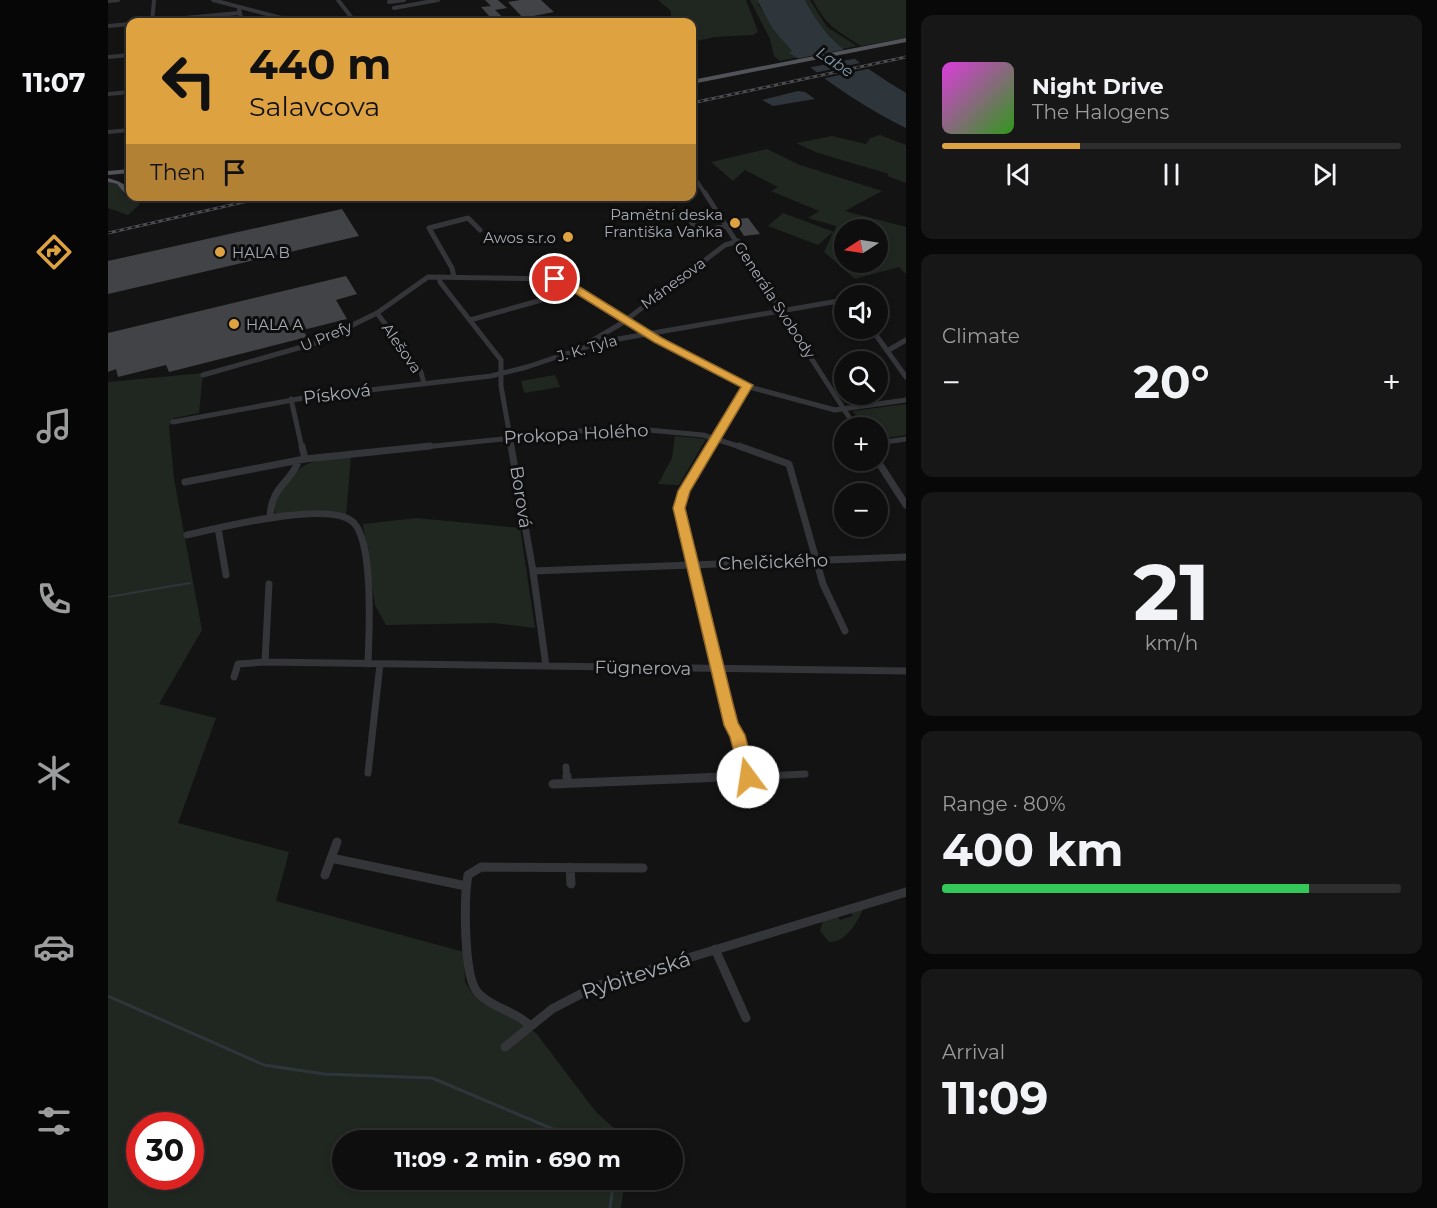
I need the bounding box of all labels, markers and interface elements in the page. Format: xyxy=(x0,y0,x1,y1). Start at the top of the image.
text: 440 m xyxy=(249,38,391,90)
icon: left xyxy=(150,42,228,120)
water label: Labe xyxy=(813,43,857,81)
text: 11:07 xyxy=(22,66,86,99)
text: Night Drive xyxy=(1032,73,1164,100)
text: Salavcova xyxy=(249,90,380,123)
text: The Halogens xyxy=(1032,100,1169,124)
icon: arrive xyxy=(218,156,251,189)
icon: previous xyxy=(1002,158,1035,191)
icon: pause xyxy=(1155,158,1188,191)
icon: next xyxy=(1308,158,1341,191)
text: Then xyxy=(150,159,206,186)
place label: Pamětní deska Františka Vaňka xyxy=(604,205,723,241)
marker: Pamětní deska Františka Vaňka xyxy=(728,216,742,230)
north arrow xyxy=(834,219,888,273)
map controls xyxy=(834,219,888,537)
place label: Awos s.r.o xyxy=(483,228,556,247)
marker: Awos s.r.o xyxy=(561,230,575,244)
icon: directions xyxy=(33,231,75,273)
street label: Generála Svobody xyxy=(730,238,820,363)
place label: HALA B xyxy=(232,243,290,262)
marker: HALA B xyxy=(213,245,227,259)
pin xyxy=(529,253,580,304)
street label: Mánesova xyxy=(637,253,709,313)
icon: arrive xyxy=(538,262,571,295)
button: sound xyxy=(834,285,888,339)
place label: HALA A xyxy=(246,315,303,334)
street label: U Prefy xyxy=(297,316,355,355)
marker: HALA A xyxy=(227,317,241,331)
street label: Alešova xyxy=(378,319,426,377)
text: Climate xyxy=(942,324,1020,348)
street label: J. K. Tyla xyxy=(554,330,619,366)
button: search xyxy=(834,351,888,405)
text: 20° xyxy=(1134,354,1209,409)
text: − xyxy=(942,362,961,402)
text: + xyxy=(1382,362,1401,402)
street label: Písková xyxy=(302,379,372,409)
icon: music xyxy=(33,405,75,447)
button: + xyxy=(834,417,888,471)
street label: Prokopa Holého xyxy=(503,419,649,449)
street label: Borová xyxy=(505,464,537,530)
button: − xyxy=(834,483,888,537)
text: 21 xyxy=(1133,544,1210,640)
street label: Chelčického xyxy=(718,549,828,575)
icon: phone xyxy=(33,578,75,620)
text: km/h xyxy=(1145,631,1198,655)
street label: Fügnerova xyxy=(595,656,691,680)
position arrow xyxy=(716,745,780,809)
icon: climate xyxy=(33,752,75,794)
text: Range · 80% xyxy=(942,792,1066,816)
text: 400 km xyxy=(942,822,1123,877)
icon: car xyxy=(33,926,75,968)
street label: Rybitevská xyxy=(578,946,694,1004)
text: Arrival xyxy=(942,1040,1005,1064)
text: 11:09 xyxy=(942,1070,1048,1125)
icon: filters xyxy=(33,1100,75,1142)
speed limit sign: 30 xyxy=(126,1112,204,1190)
text: 11:09 · 2 min · 690 m xyxy=(394,1146,621,1173)

